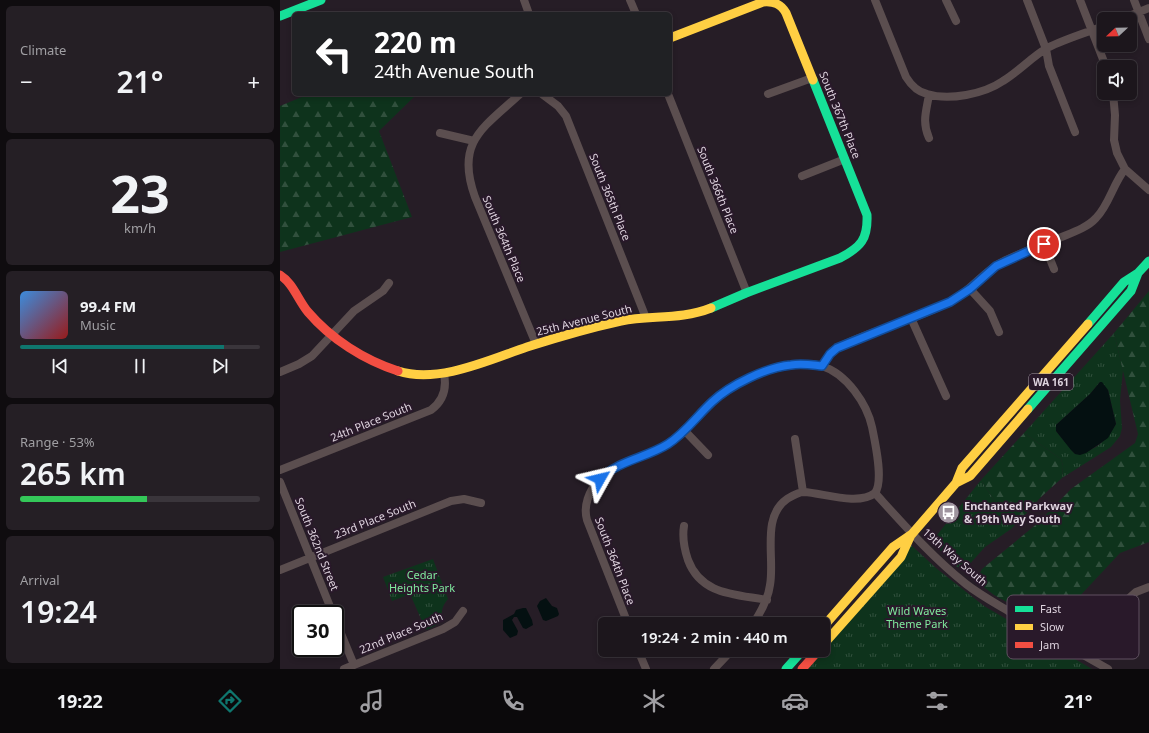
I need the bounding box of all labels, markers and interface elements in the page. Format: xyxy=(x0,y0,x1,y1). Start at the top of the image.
north arrow xyxy=(1097,12,1137,52)
map controls xyxy=(1097,12,1137,100)
text: 220 m xyxy=(374,23,457,61)
icon: left xyxy=(308,28,360,80)
text: Climate xyxy=(20,41,66,59)
text: 24th Avenue South xyxy=(374,59,534,83)
button: sound xyxy=(1097,60,1137,100)
text: 21° xyxy=(116,61,164,102)
text: − xyxy=(20,66,33,96)
text: + xyxy=(247,66,260,96)
street label: South 367th Place xyxy=(816,69,865,161)
street label: South 366th Place xyxy=(694,144,743,236)
street label: South 365th Place xyxy=(586,151,635,243)
text: 23 xyxy=(110,157,170,228)
street label: South 364th Place xyxy=(479,193,529,284)
text: km/h xyxy=(124,219,156,237)
pin xyxy=(1027,227,1061,261)
icon: arrive xyxy=(1033,233,1055,255)
text: 99.4 FM xyxy=(80,296,136,316)
street label: 25th Avenue South xyxy=(535,300,633,339)
text: Music xyxy=(80,316,116,334)
icon: previous xyxy=(49,355,71,377)
icon: pause xyxy=(129,355,151,377)
icon: next xyxy=(209,355,231,377)
road number: WA 161 xyxy=(1029,374,1073,390)
street label: 24th Place South xyxy=(328,398,414,445)
text: Range · 53% xyxy=(20,433,95,451)
text: 265 km xyxy=(20,453,126,494)
position arrow xyxy=(579,458,621,500)
street label: South 362nd Street xyxy=(292,495,343,593)
street label: 23rd Place South xyxy=(332,495,418,542)
place label: Enchanted Parkway & 19th Way South xyxy=(964,498,1073,526)
bus stop icon: Enchanted Parkway & 19th Way South xyxy=(936,499,962,525)
street label: South 364th Place xyxy=(592,515,639,607)
street label: 19th Way South xyxy=(920,524,991,589)
park label: Cedar Heights Park xyxy=(389,567,455,595)
text: Arrival xyxy=(20,571,60,589)
text: 19:24 xyxy=(20,591,97,632)
legend xyxy=(1007,595,1139,659)
text: Fast xyxy=(1040,601,1061,616)
park label: Wild Waves Theme Park xyxy=(886,603,948,631)
speed limit sign: 30 xyxy=(292,605,344,657)
street label: 22nd Place South xyxy=(357,608,445,657)
text: Slow xyxy=(1040,619,1064,634)
text: 19:24 · 2 min · 440 m xyxy=(640,627,788,647)
text: Jam xyxy=(1039,637,1059,652)
icon: directions xyxy=(216,687,244,715)
icon: music xyxy=(358,687,386,715)
icon: phone xyxy=(499,687,527,715)
icon: climate xyxy=(640,687,668,715)
icon: car xyxy=(781,687,809,715)
icon: filters xyxy=(923,687,951,715)
text: 19:22 xyxy=(57,689,103,713)
text: 21° xyxy=(1064,689,1092,713)

